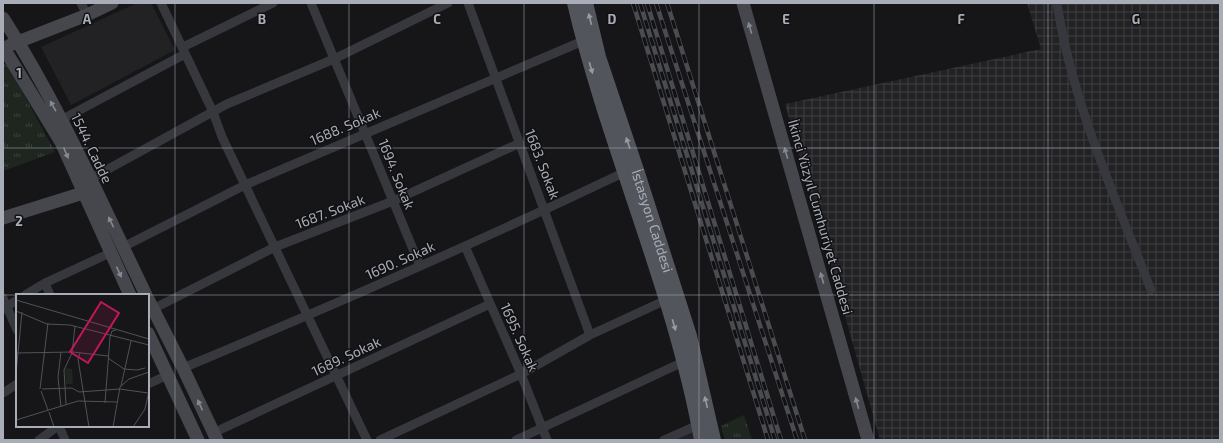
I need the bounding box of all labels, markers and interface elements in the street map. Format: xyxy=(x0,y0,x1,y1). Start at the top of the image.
text: A xyxy=(83,11,92,27)
text: B xyxy=(258,11,266,27)
text: C xyxy=(433,11,441,27)
text: D xyxy=(608,11,617,27)
text: E xyxy=(782,11,790,27)
text: F xyxy=(957,11,965,27)
text: G xyxy=(1132,11,1140,27)
one-way arrow xyxy=(587,13,593,25)
one-way arrow xyxy=(747,21,753,33)
one-way arrow xyxy=(588,62,594,74)
text: 1 xyxy=(16,65,22,81)
one-way arrow xyxy=(50,100,56,111)
street label: 1688. Sokak xyxy=(307,104,383,148)
street label: 1544. Cadde xyxy=(68,110,116,186)
street label: İkinci Yüzyıl Cumhuriyet Caddesi xyxy=(785,118,857,316)
street label: 1683. Sokak xyxy=(522,126,564,202)
street label: 1694. Sokak xyxy=(375,136,419,212)
one-way arrow xyxy=(625,137,631,149)
one-way arrow xyxy=(783,146,789,158)
one-way arrow xyxy=(63,147,69,159)
street label: İstasyon Caddesi xyxy=(629,167,678,274)
street label: 1687. Sokak xyxy=(293,190,367,232)
text: 2 xyxy=(15,213,23,229)
one-way arrow xyxy=(108,216,114,228)
street label: 1690. Sokak xyxy=(363,237,437,283)
one-way arrow xyxy=(116,266,122,277)
one-way arrow xyxy=(818,271,824,284)
inset map xyxy=(16,294,149,427)
street label: 1695. Sokak xyxy=(497,300,543,374)
one-way arrow xyxy=(671,319,677,331)
street label: 1689. Sokak xyxy=(309,333,383,379)
one-way arrow xyxy=(702,396,708,408)
one-way arrow xyxy=(854,396,860,409)
one-way arrow xyxy=(197,399,203,410)

